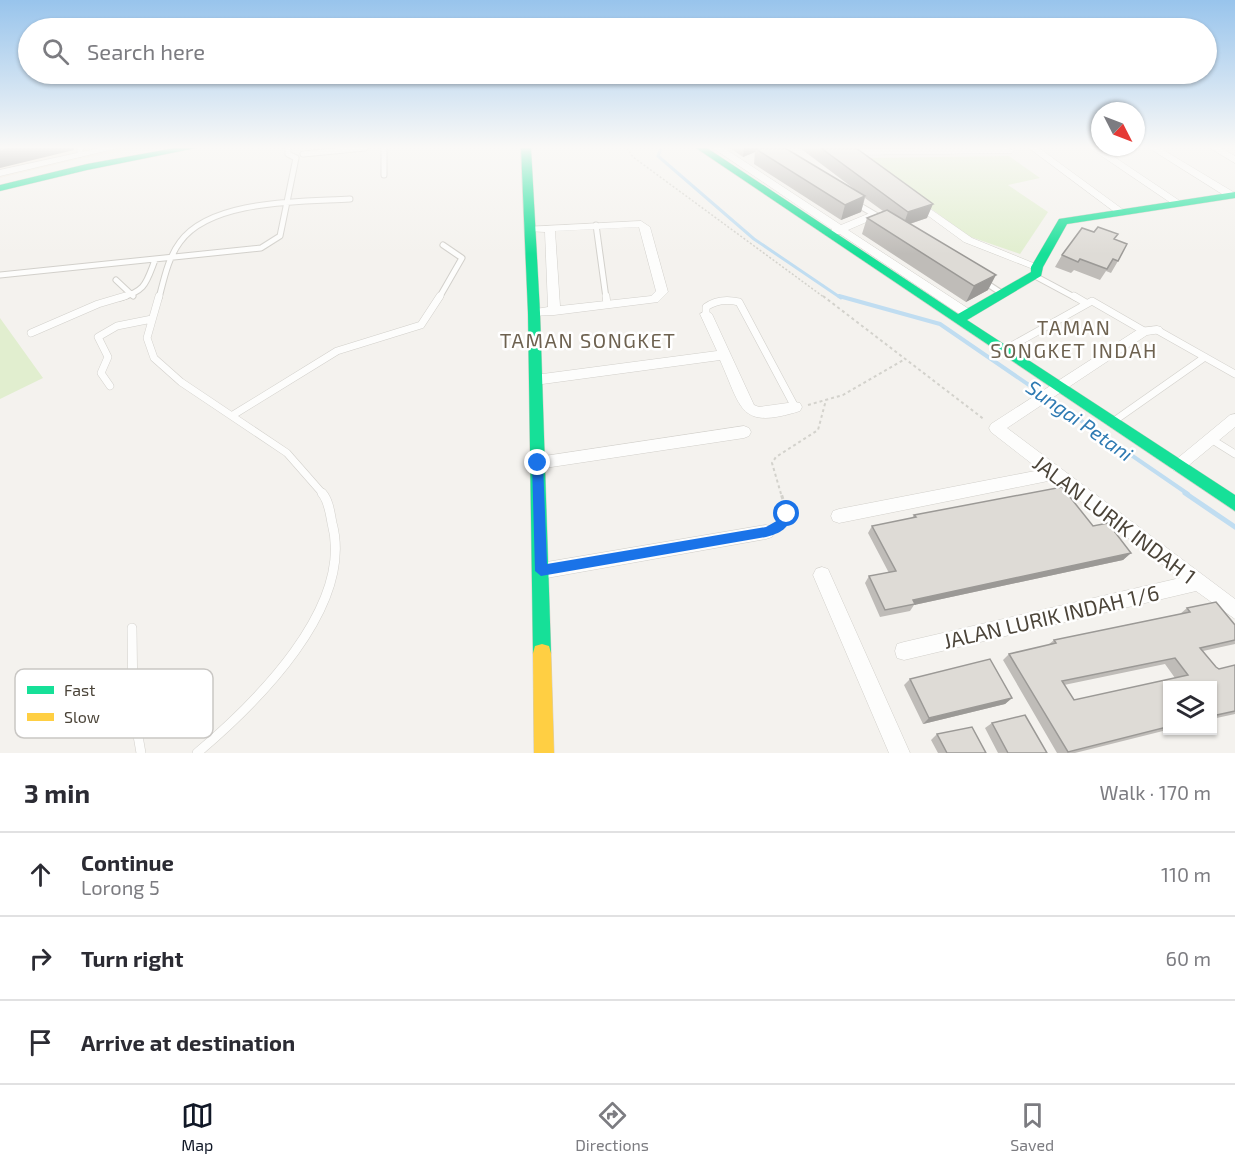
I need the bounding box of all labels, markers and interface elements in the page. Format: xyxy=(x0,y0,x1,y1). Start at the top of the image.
search box xyxy=(18,18,1217,84)
icon: search xyxy=(39,35,72,68)
text: Search here xyxy=(87,38,205,64)
north arrow xyxy=(1091,102,1145,156)
district label: TAMAN SONGKET INDAH xyxy=(990,315,1158,362)
district label: TAMAN SONGKET xyxy=(500,328,676,352)
water label: Sungai Petani xyxy=(1022,374,1138,466)
route end xyxy=(524,449,550,475)
street label: JALAN LURIK INDAH 1 xyxy=(1029,450,1201,588)
route start xyxy=(773,500,799,526)
street label: JALAN LURIK INDAH 1/6 xyxy=(941,579,1161,653)
legend xyxy=(15,669,213,738)
text: Fast xyxy=(64,680,95,699)
map controls xyxy=(1163,681,1217,735)
button: layers xyxy=(1163,681,1217,735)
text: Slow xyxy=(64,707,100,726)
text: 3 min xyxy=(24,777,90,808)
text: Walk · 170 m xyxy=(1100,780,1211,804)
text: Continue xyxy=(81,849,174,875)
icon: ahead xyxy=(24,858,57,891)
text: 110 m xyxy=(1161,862,1211,886)
text: Lorong 5 xyxy=(81,875,160,899)
icon: right xyxy=(24,942,57,975)
text: Turn right xyxy=(81,945,183,971)
text: 60 m xyxy=(1166,946,1211,970)
icon: arrive xyxy=(24,1026,57,1059)
text: Arrive at destination xyxy=(81,1029,295,1055)
tab: Map xyxy=(181,1099,214,1154)
tab: Directions xyxy=(575,1099,649,1154)
tab: Saved xyxy=(1010,1099,1054,1154)

